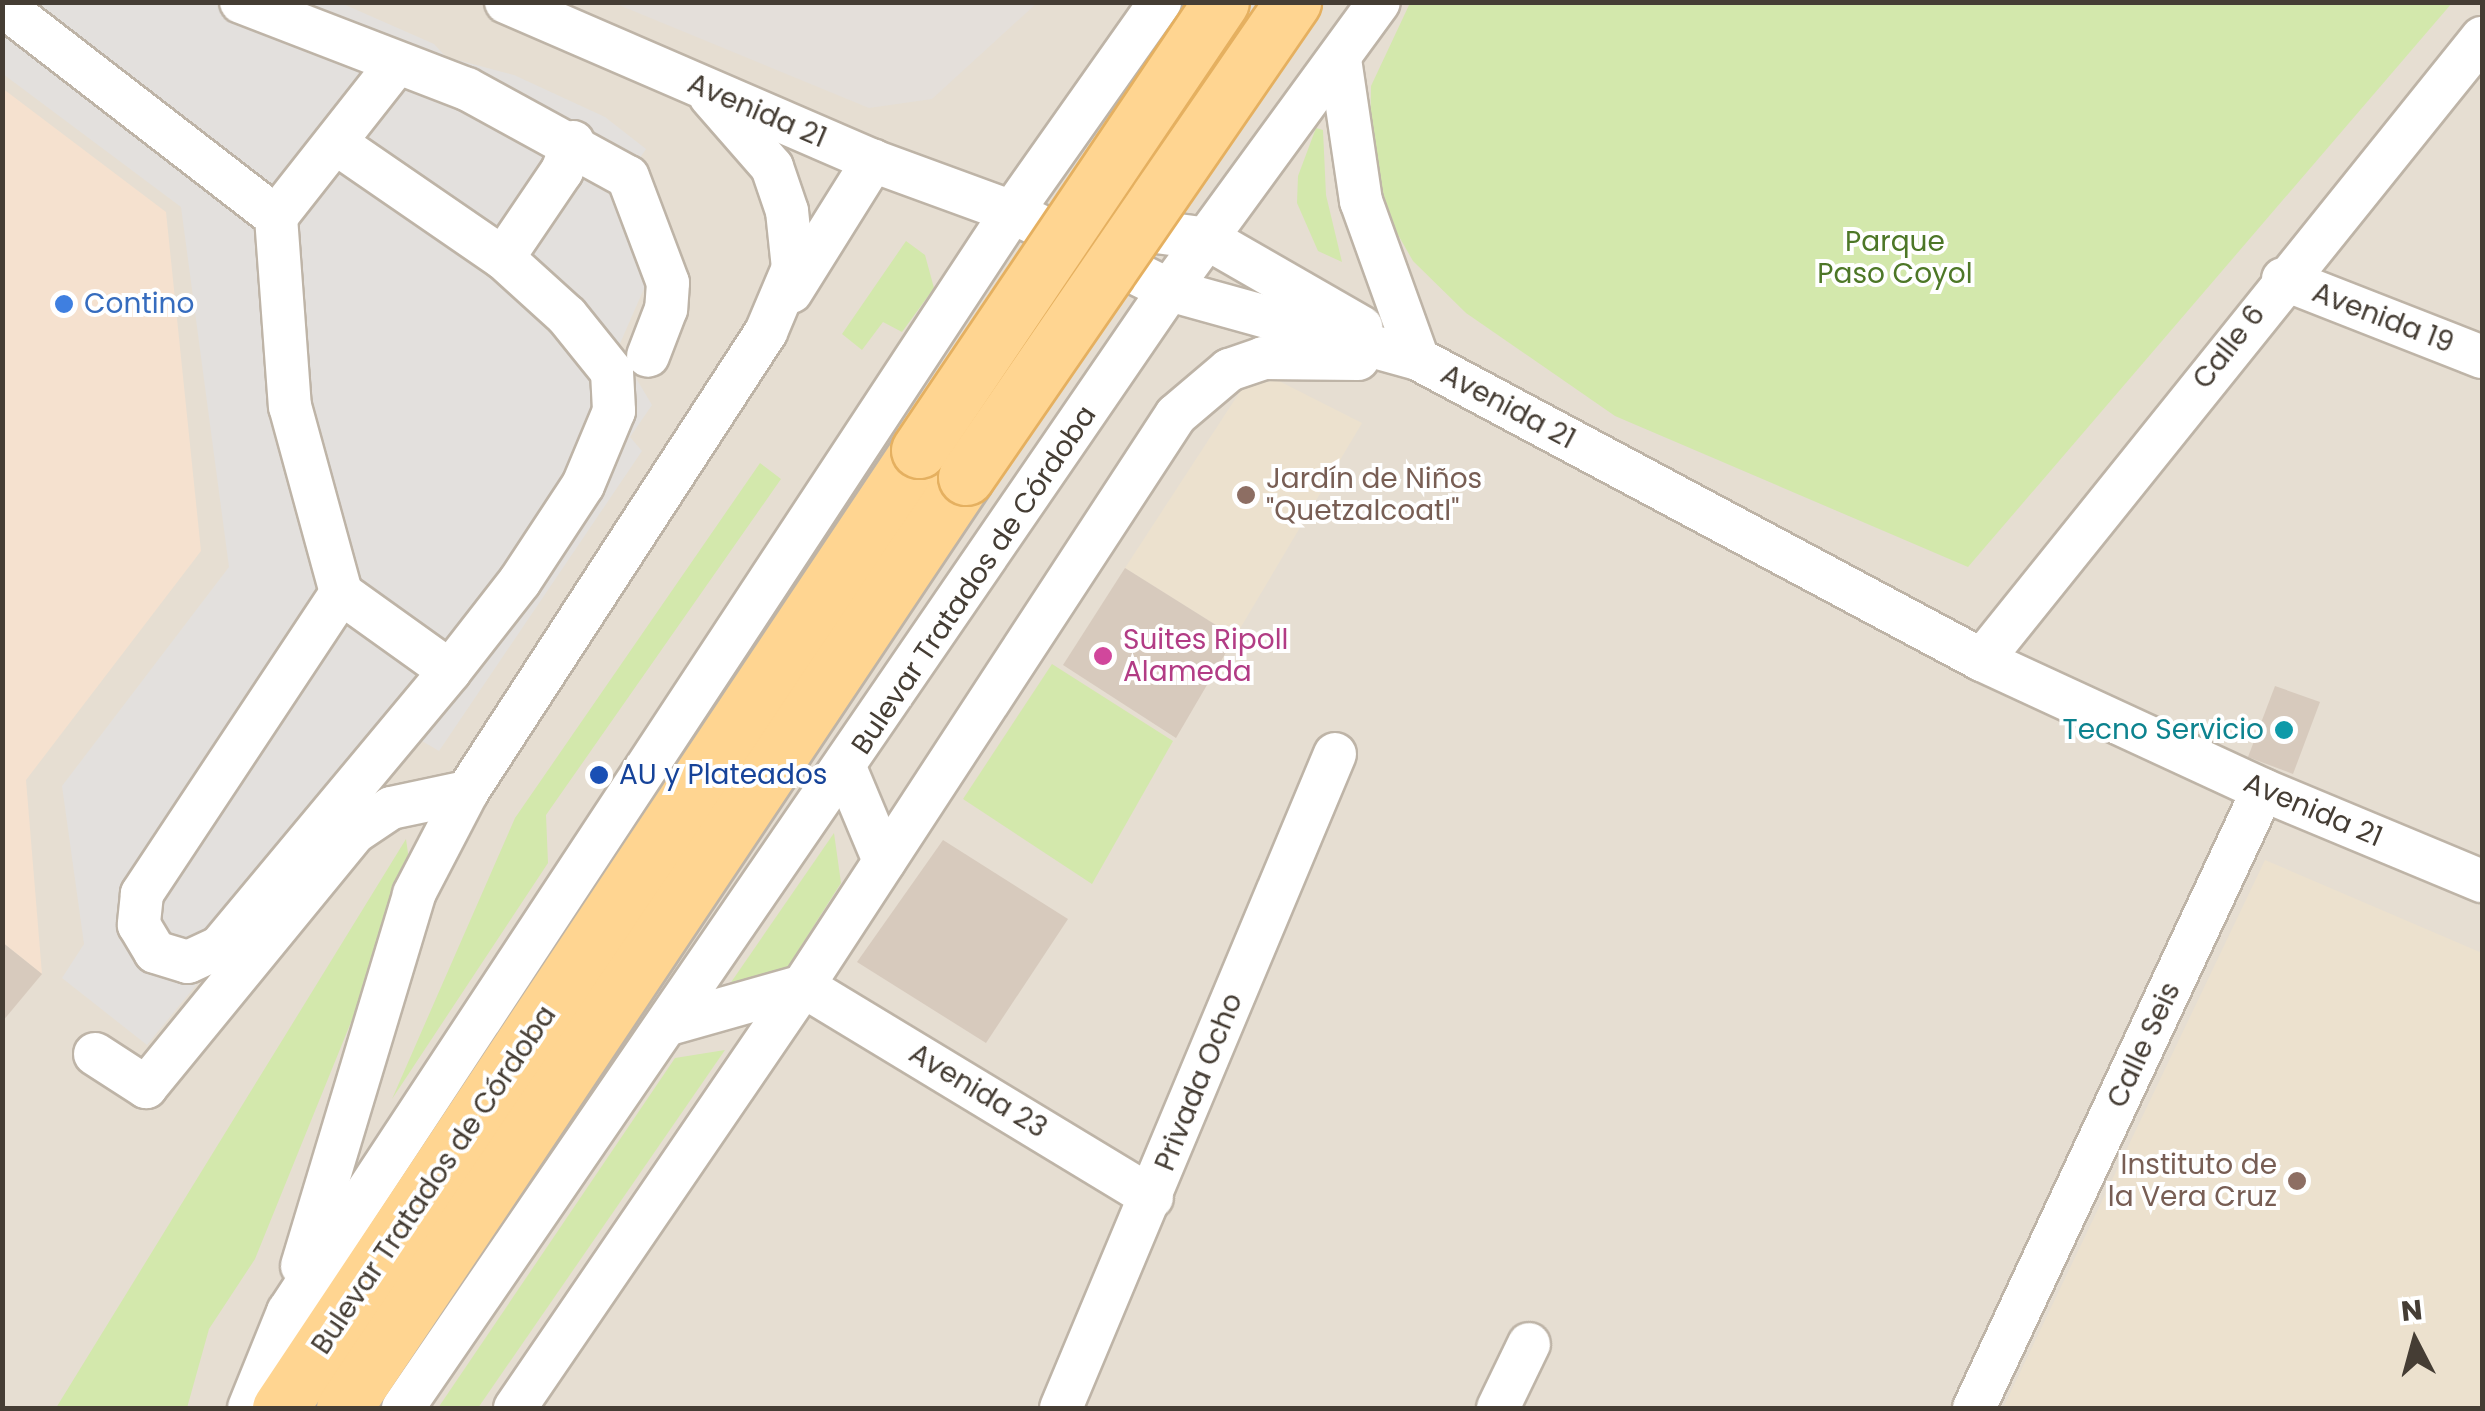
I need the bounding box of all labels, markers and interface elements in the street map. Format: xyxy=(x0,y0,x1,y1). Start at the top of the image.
street label: Avenida 21 xyxy=(683,67,831,155)
park label: Parque Paso Coyol xyxy=(1817,225,1973,291)
street label: Avenida 19 xyxy=(2308,276,2458,360)
place label: Contino xyxy=(84,287,194,321)
marker: Contino xyxy=(53,293,75,315)
street label: Calle 6 xyxy=(2186,298,2272,396)
street label: Avenida 21 xyxy=(1435,358,1581,456)
street label: Bulevar Tratados de Córdoba xyxy=(845,399,1103,761)
place label: Jardín de Niños "Quetzalcoatl" xyxy=(1266,462,1482,528)
marker: Jardín de Niños "Quetzalcoatl" xyxy=(1235,484,1257,506)
place label: Suites Ripoll Alameda xyxy=(1123,623,1288,689)
marker: Suites Ripoll Alameda xyxy=(1092,645,1114,667)
place label: Tecno Servicio xyxy=(2063,713,2264,747)
marker: Tecno Servicio xyxy=(2273,719,2295,741)
place label: AU y Plateados xyxy=(619,758,827,792)
marker: AU y Plateados xyxy=(588,764,610,786)
street label: Avenida 21 xyxy=(2239,766,2387,854)
street label: Calle Seis xyxy=(2100,977,2188,1113)
street label: Privada Ocho xyxy=(1148,988,1250,1176)
street label: Bulevar Tratados de Córdoba xyxy=(305,999,563,1361)
street label: Avenida 23 xyxy=(903,1037,1053,1145)
place label: Instituto de la Vera Cruz xyxy=(2108,1148,2277,1214)
marker: Instituto de la Vera Cruz xyxy=(2286,1170,2308,1192)
text: N xyxy=(2399,1290,2424,1331)
north arrow xyxy=(2365,1291,2465,1391)

